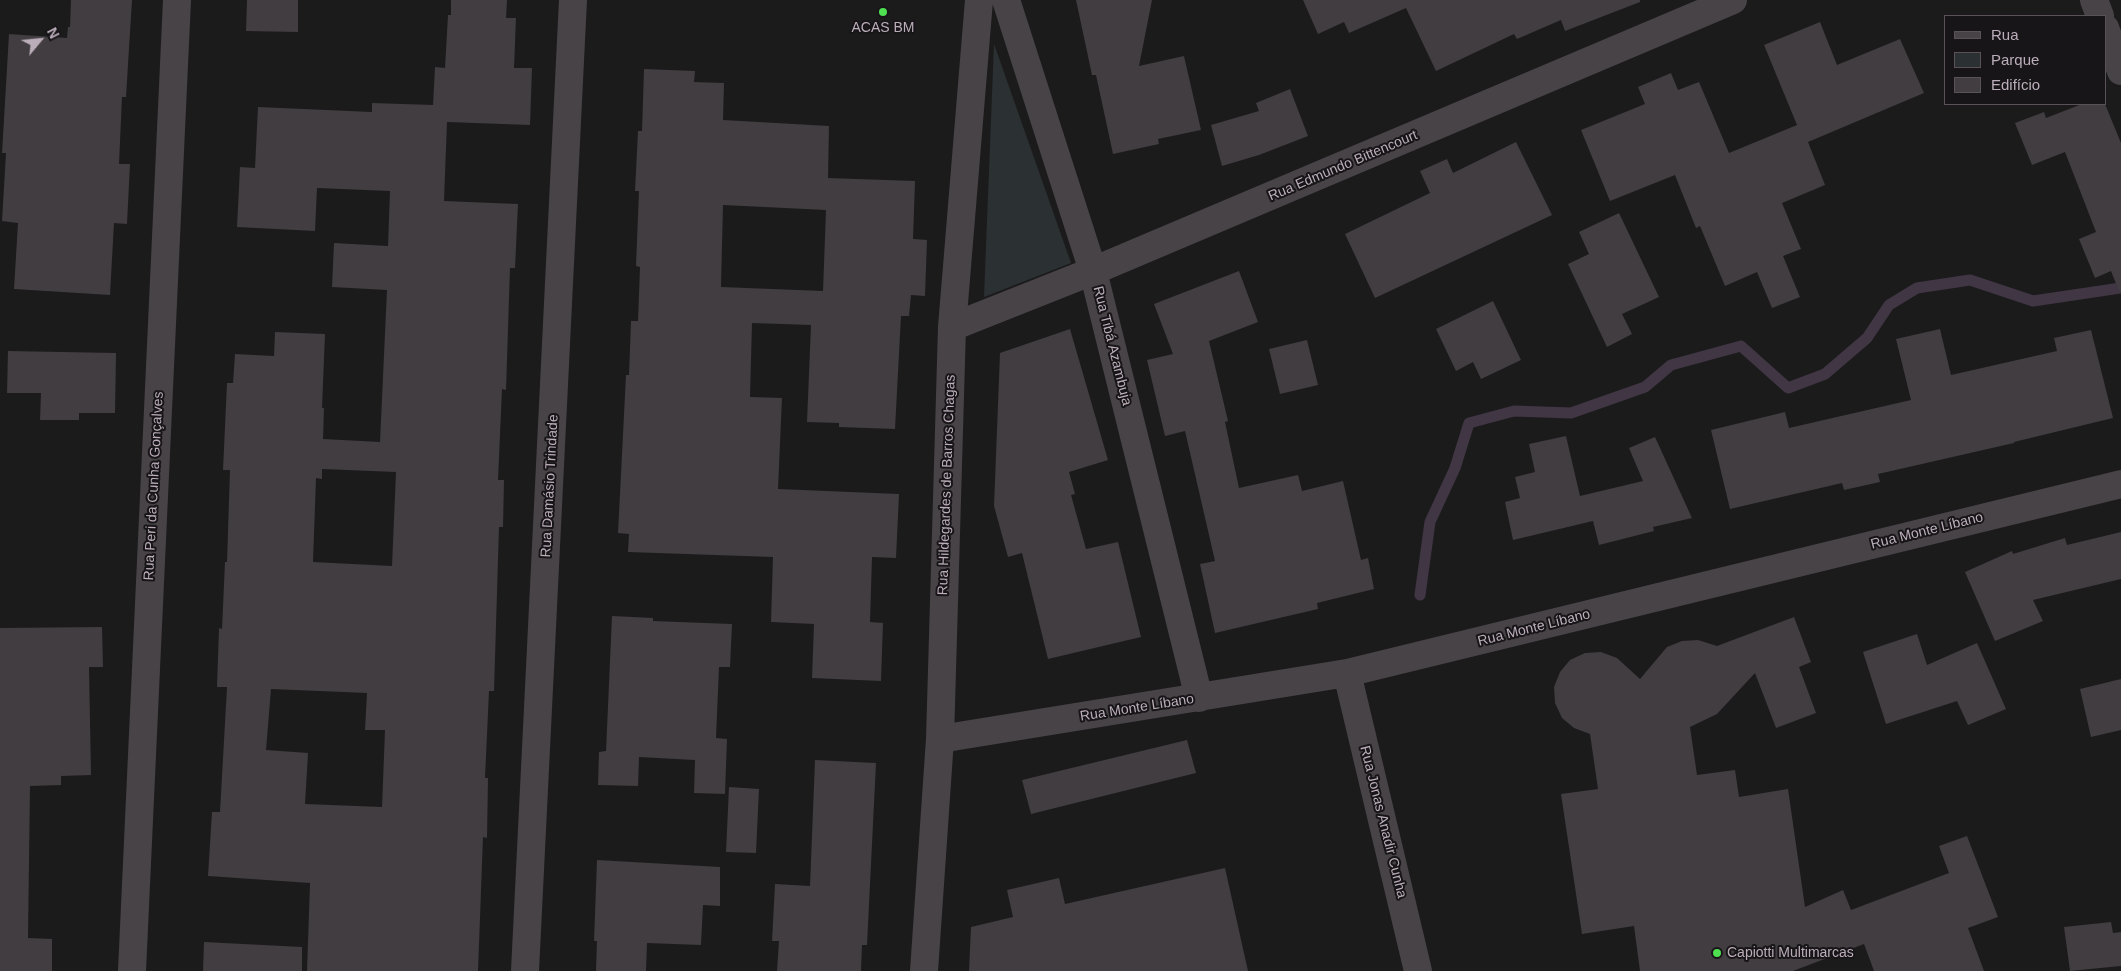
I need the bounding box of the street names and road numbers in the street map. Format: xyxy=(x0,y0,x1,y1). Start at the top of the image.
street label: Rua Edmundo Bittencourt xyxy=(1266,127,1420,205)
street label: Rua Tibá Azambuja xyxy=(1089,285,1135,407)
street label: Rua Hildegardes de Barros Chagas xyxy=(935,374,959,596)
street label: Rua Peri da Cunha Gonçalves xyxy=(141,391,167,581)
street label: Rua Damásio Trindade xyxy=(538,414,562,558)
street label: Rua Monte Líbano xyxy=(1869,509,1985,553)
street label: Rua Monte Líbano xyxy=(1476,606,1592,650)
street label: Rua Monte Líbano xyxy=(1079,691,1195,725)
street label: Rua Jonas Anadir Cunha xyxy=(1356,744,1410,900)

